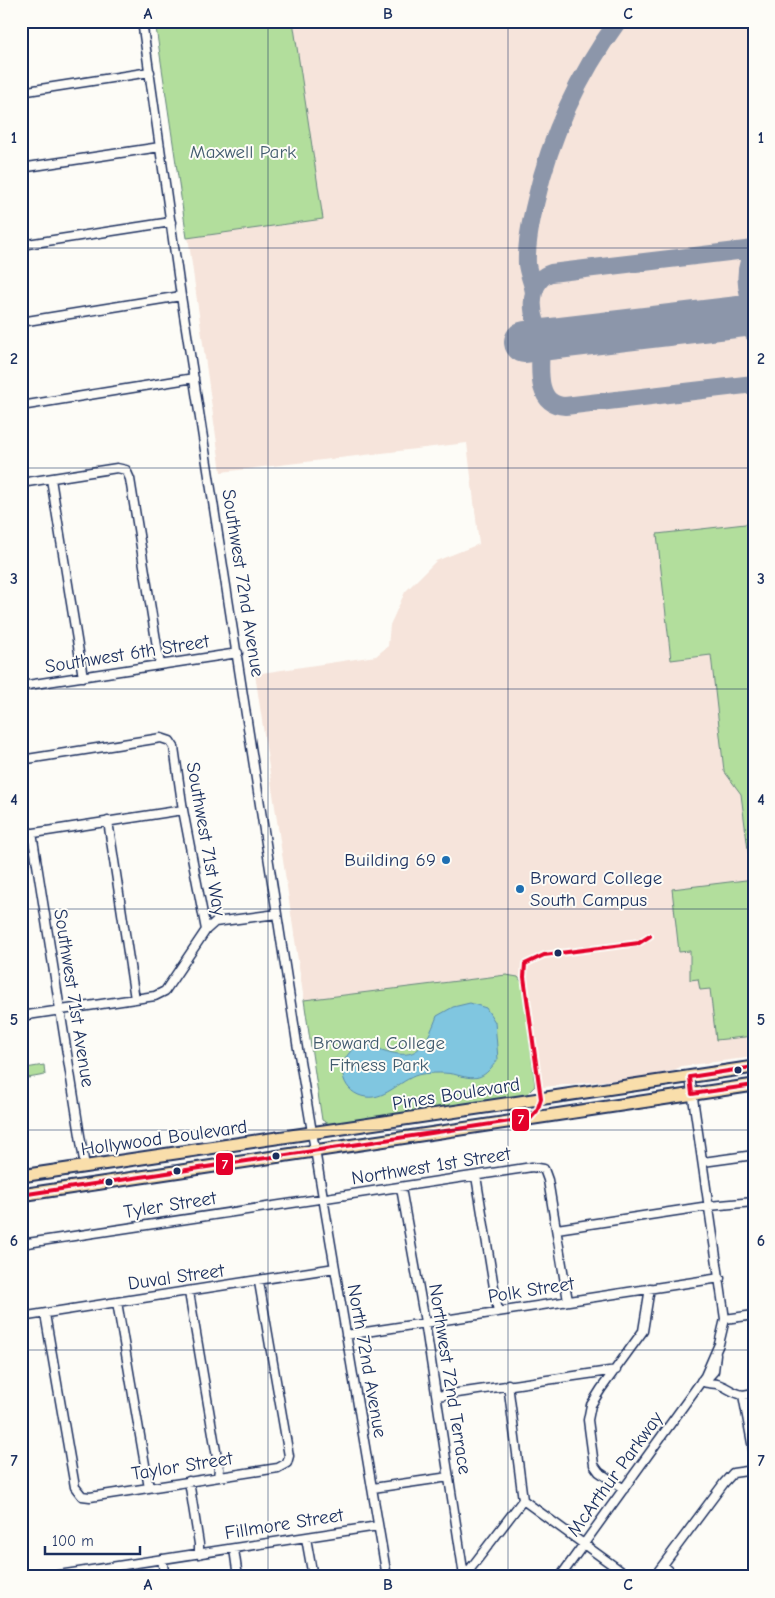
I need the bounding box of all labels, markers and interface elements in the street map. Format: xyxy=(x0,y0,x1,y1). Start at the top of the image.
text: A xyxy=(144,5,153,23)
text: B xyxy=(383,5,393,23)
text: C xyxy=(623,5,633,23)
text: 1 xyxy=(11,129,17,147)
text: 1 xyxy=(758,129,764,147)
park label: Maxwell Park xyxy=(190,141,297,163)
text: 2 xyxy=(10,350,18,368)
text: 2 xyxy=(757,350,765,368)
street label: Southwest 72nd Avenue xyxy=(217,488,269,678)
text: 3 xyxy=(10,570,18,588)
text: 3 xyxy=(757,570,765,588)
street label: Southwest 6th Street xyxy=(43,630,211,678)
street label: Southwest 71st Way xyxy=(182,760,230,918)
text: 4 xyxy=(10,791,18,809)
text: 4 xyxy=(757,791,765,809)
place label: Building 69 xyxy=(344,849,436,871)
marker: Building 69 xyxy=(440,854,452,866)
place label: Broward College South Campus xyxy=(530,867,662,911)
marker: Broward College South Campus xyxy=(514,883,526,895)
street label: Southwest 71st Avenue xyxy=(49,907,99,1089)
unlabelled marker xyxy=(553,948,563,958)
text: 5 xyxy=(10,1011,18,1029)
text: 5 xyxy=(757,1011,765,1029)
park label: Broward College Fitness Park xyxy=(313,1032,445,1076)
unlabelled marker xyxy=(733,1065,743,1075)
street label: Pines Boulevard xyxy=(391,1073,521,1115)
line badge: 7 xyxy=(511,1108,530,1132)
text: 7 xyxy=(518,1111,525,1128)
street label: Hollywood Boulevard xyxy=(79,1115,249,1161)
street label: Northwest 1st Street xyxy=(350,1142,513,1189)
unlabelled marker xyxy=(271,1151,281,1161)
line badge: 7 xyxy=(215,1152,234,1176)
text: 7 xyxy=(222,1156,229,1173)
unlabelled marker xyxy=(172,1166,182,1176)
unlabelled marker xyxy=(104,1177,114,1187)
street label: Tyler Street xyxy=(122,1187,218,1223)
text: 6 xyxy=(10,1232,18,1250)
text: 6 xyxy=(757,1232,765,1250)
street label: Duval Street xyxy=(126,1259,226,1295)
street label: Polk Street xyxy=(486,1272,576,1308)
street label: North 72nd Avenue xyxy=(343,1282,391,1440)
street label: Northwest 72nd Terrace xyxy=(424,1282,476,1476)
street label: McArthur Parkway xyxy=(562,1407,668,1541)
street label: Taylor Street xyxy=(130,1447,235,1485)
text: 7 xyxy=(10,1452,18,1470)
text: 7 xyxy=(757,1452,765,1470)
street label: Fillmore Street xyxy=(223,1504,346,1544)
scale bar xyxy=(45,1523,140,1555)
text: 100 m xyxy=(52,1532,94,1550)
text: A xyxy=(144,1576,153,1594)
text: B xyxy=(383,1576,393,1594)
text: C xyxy=(623,1576,633,1594)

